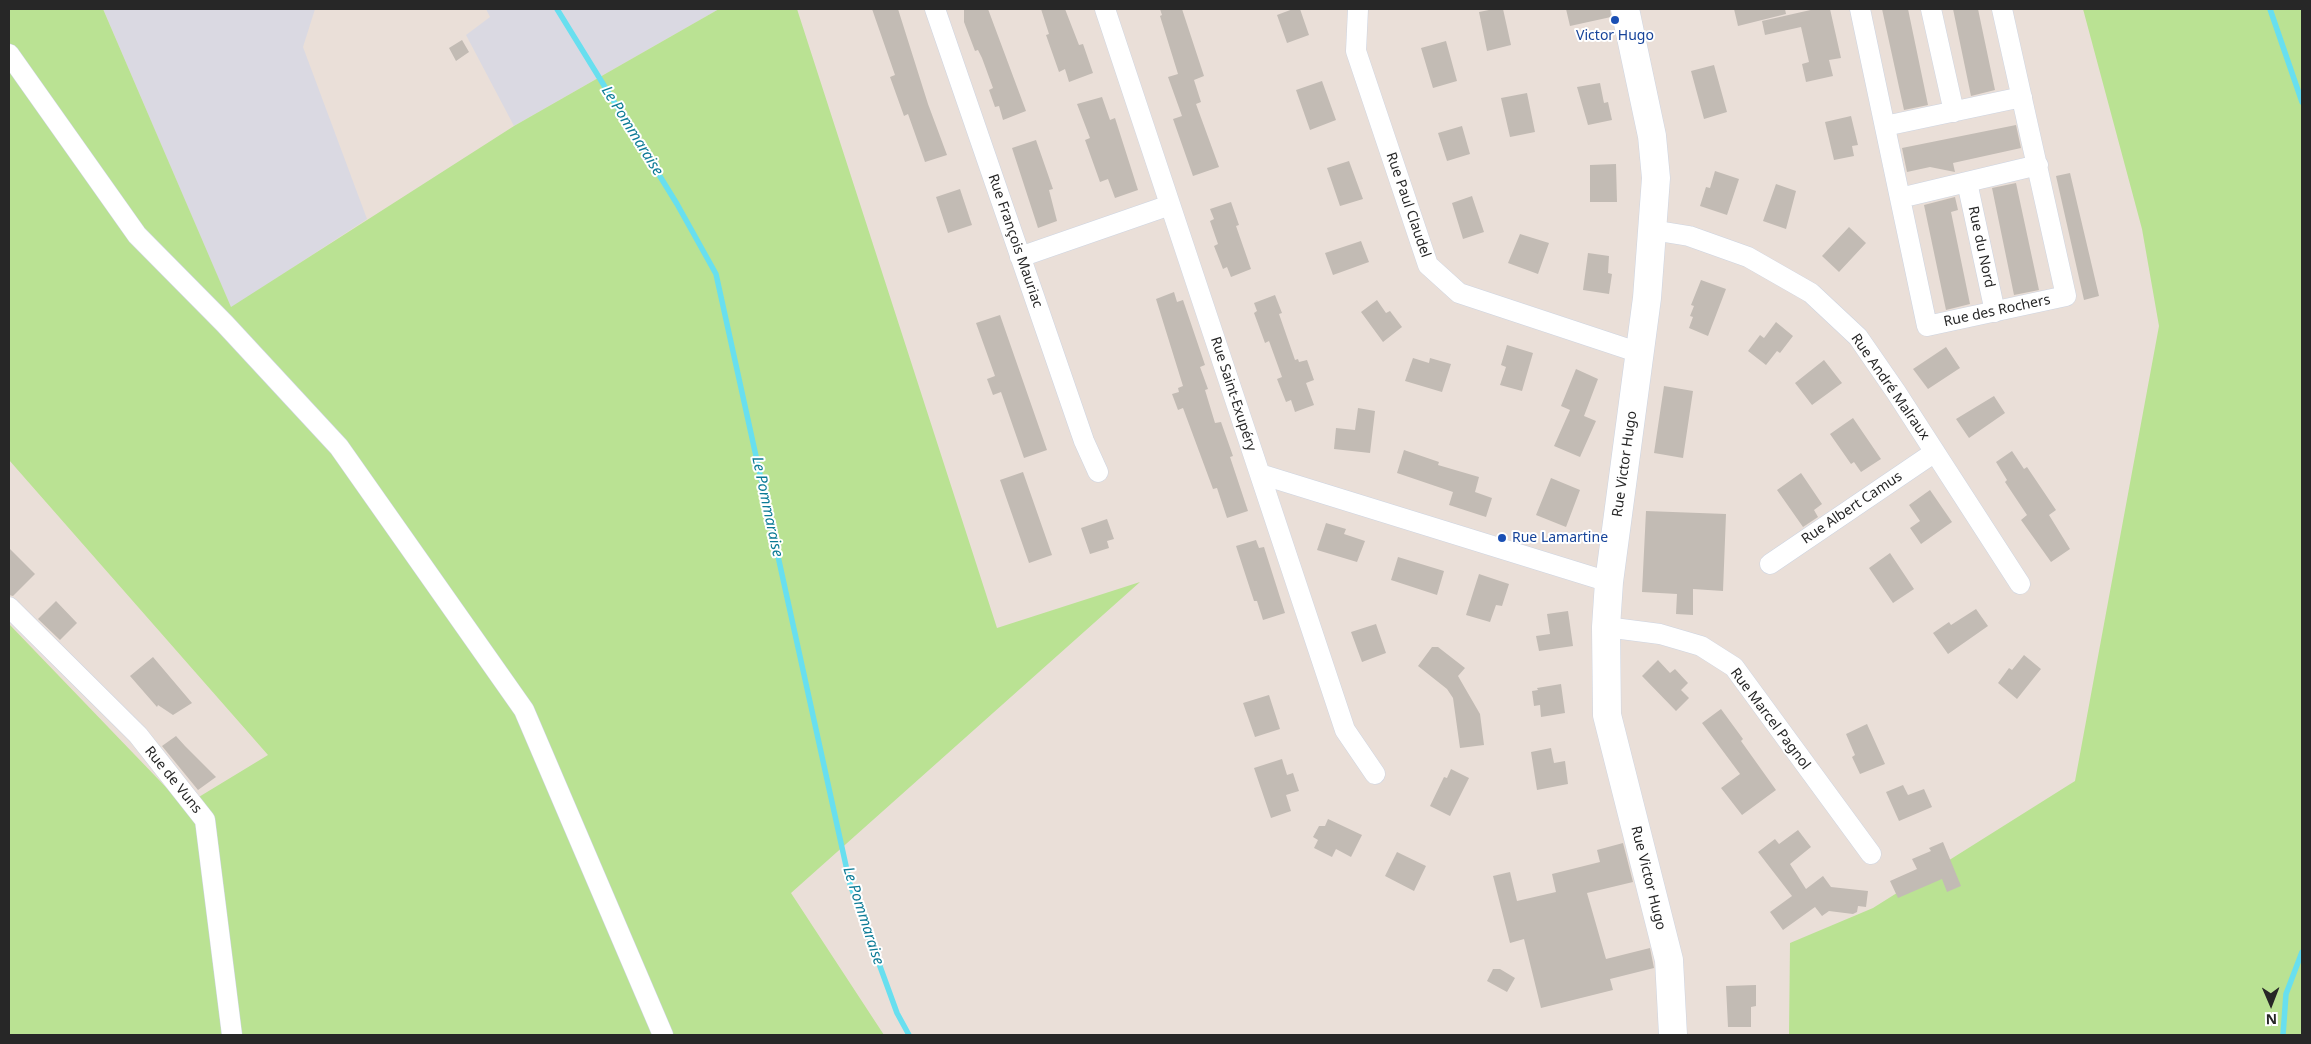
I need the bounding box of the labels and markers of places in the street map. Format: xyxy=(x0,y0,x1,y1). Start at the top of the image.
marker: Victor Hugo xyxy=(1609,14,1621,26)
place label: Victor Hugo xyxy=(1576,28,1654,44)
place label: Rue Lamartine xyxy=(1512,530,1608,546)
marker: Rue Lamartine xyxy=(1496,532,1508,544)

